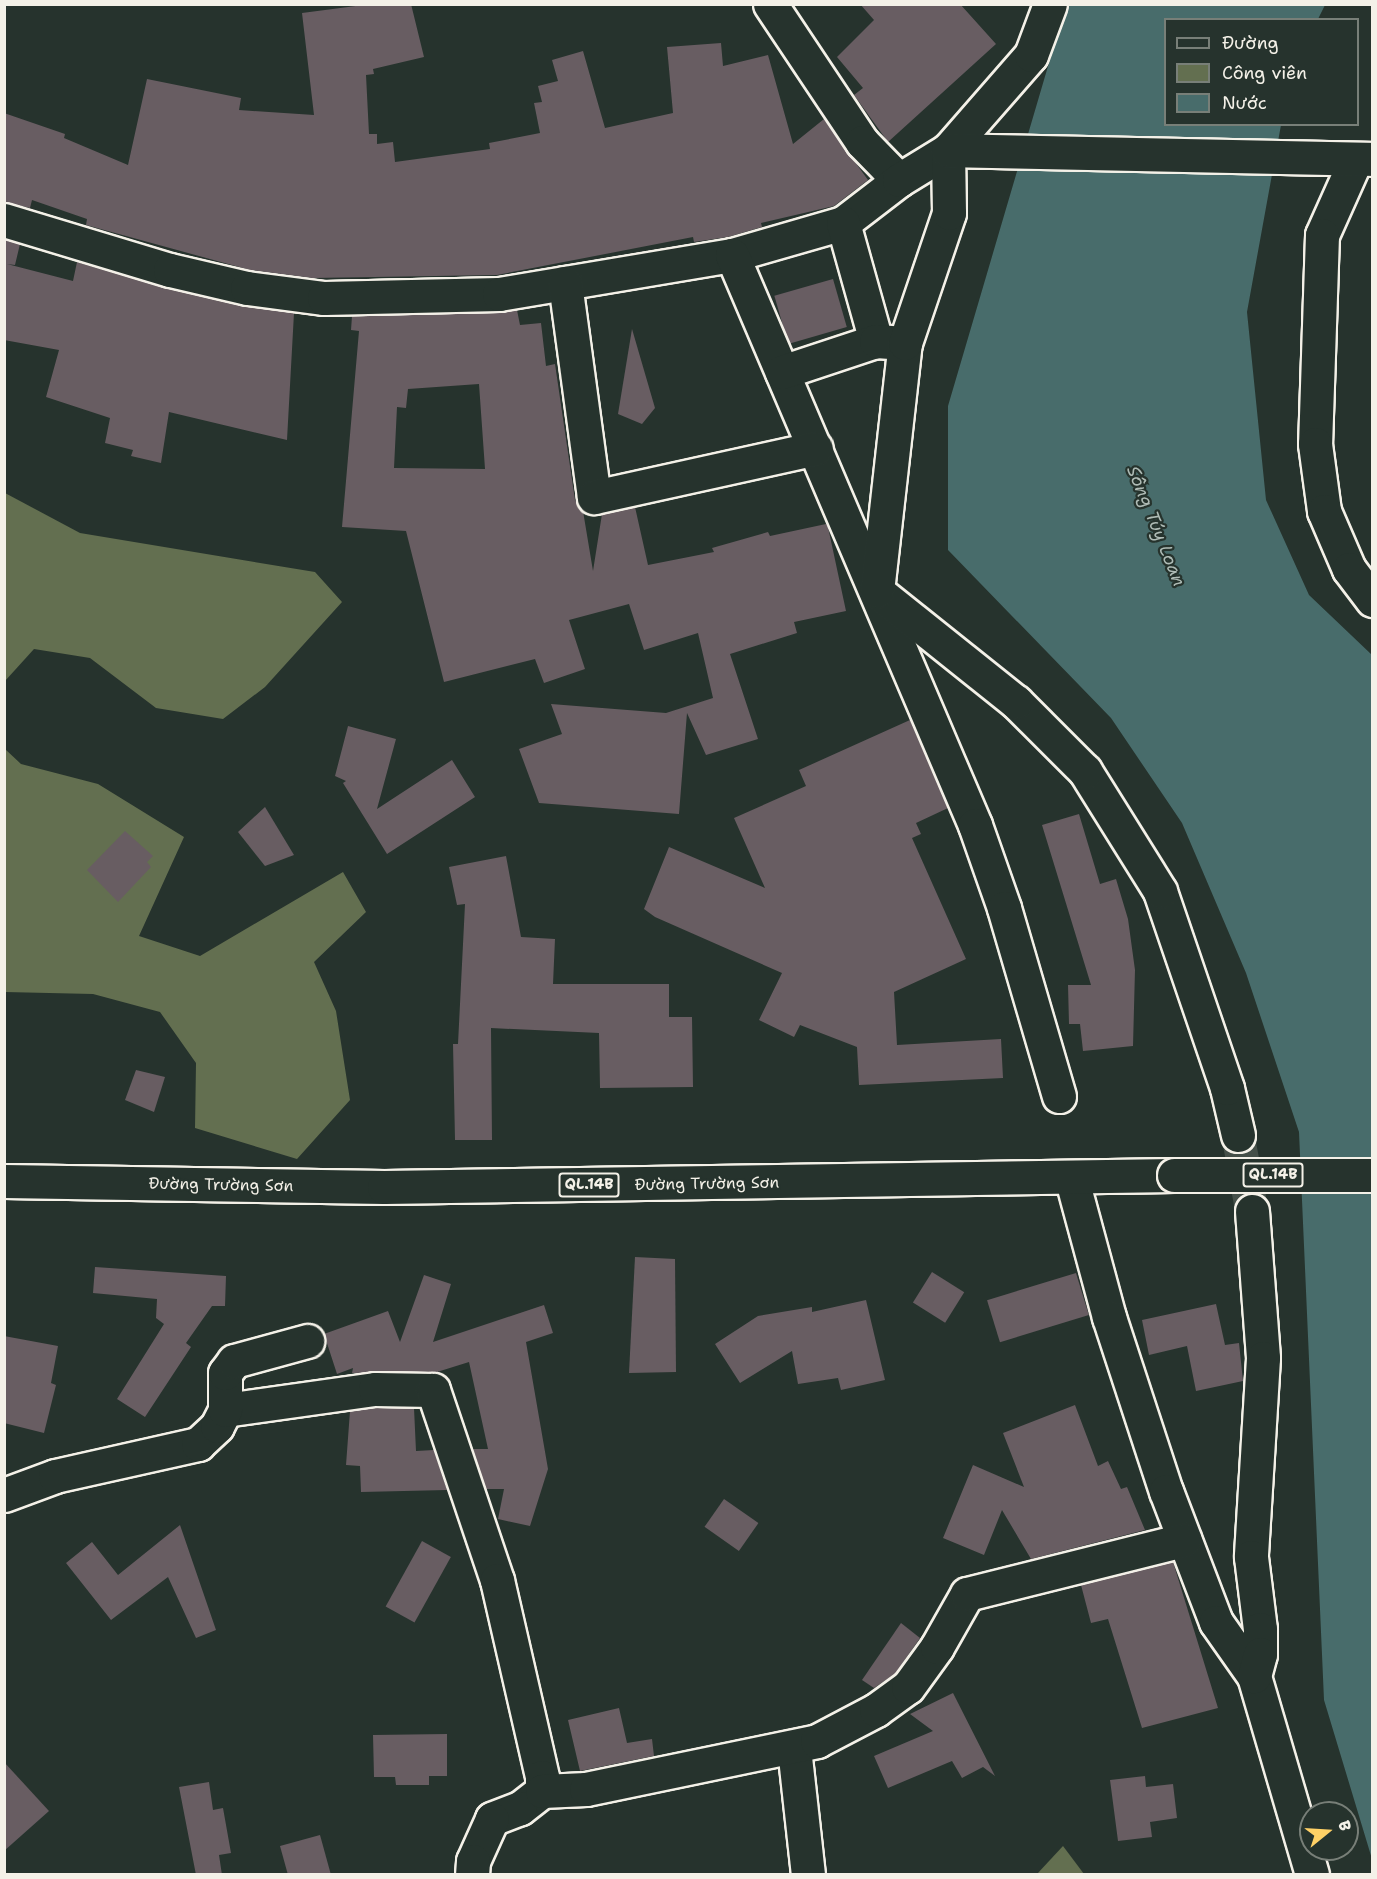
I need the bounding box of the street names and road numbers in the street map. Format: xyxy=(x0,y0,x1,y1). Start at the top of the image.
road number: QL.14B xyxy=(1242,1163,1304,1187)
road number: QL.14B xyxy=(558,1173,620,1197)
street label: Đường Trường Sơn xyxy=(635,1173,779,1195)
street label: Đường Trường Sơn xyxy=(149,1174,293,1196)

